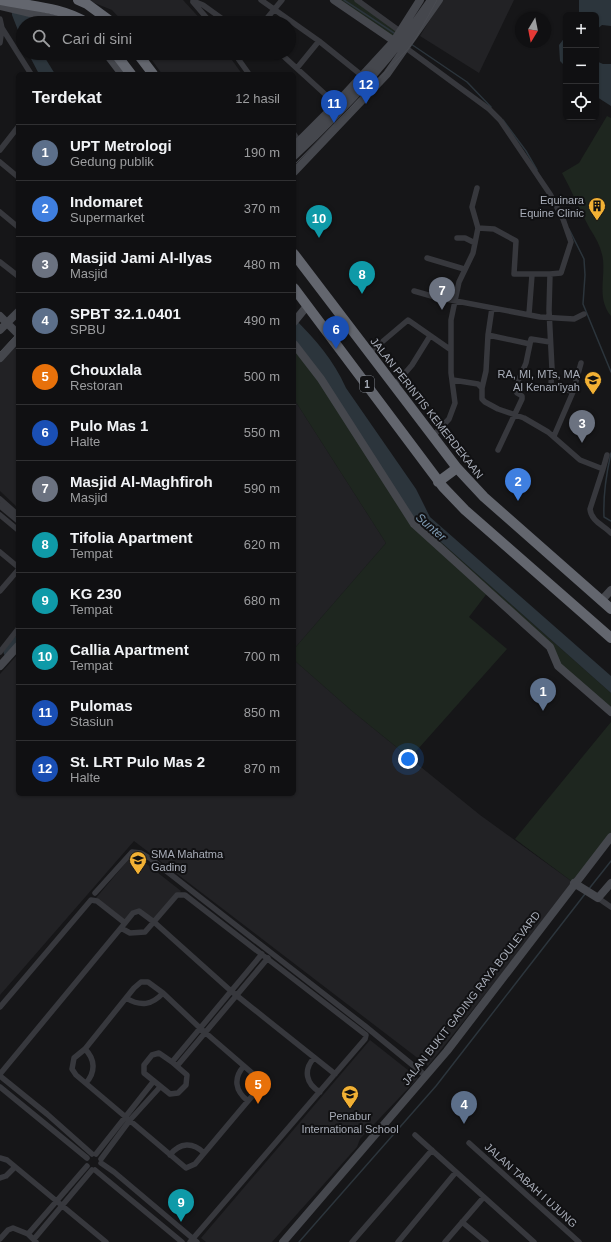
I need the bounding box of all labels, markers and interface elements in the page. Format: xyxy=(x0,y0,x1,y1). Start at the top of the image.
north arrow xyxy=(515,12,551,48)
map controls xyxy=(563,12,599,120)
button: + xyxy=(563,12,599,48)
search box xyxy=(16,16,296,60)
icon: search xyxy=(30,27,52,49)
text: Cari di sini xyxy=(62,30,132,47)
button: − xyxy=(563,48,599,84)
pin: 12 xyxy=(353,71,379,104)
button: locate xyxy=(563,84,599,120)
text: Terdekat xyxy=(32,88,102,107)
pin: 11 xyxy=(321,90,347,123)
text: 12 hasil xyxy=(235,91,280,106)
text: UPT Metrologi xyxy=(70,137,172,154)
text: 1 xyxy=(41,145,49,160)
text: 190 m xyxy=(244,145,280,160)
text: Gedung publik xyxy=(70,154,154,169)
text: Indomaret xyxy=(70,193,143,210)
place label: Equinara Equine Clinic xyxy=(520,194,585,219)
building icon: Equinara Equine Clinic xyxy=(587,196,607,221)
text: 2 xyxy=(41,201,49,216)
text: 370 m xyxy=(244,201,280,216)
pin: 10 xyxy=(306,205,332,238)
text: Supermarket xyxy=(70,210,144,225)
text: Masjid Jami Al-Ilyas xyxy=(70,249,212,266)
text: 3 xyxy=(41,257,49,272)
text: 480 m xyxy=(244,257,280,272)
pin: 8 xyxy=(349,261,375,294)
text: Masjid xyxy=(70,266,108,281)
pin: 7 xyxy=(429,277,455,310)
text: SPBT 32.1.0401 xyxy=(70,305,181,322)
text: 4 xyxy=(41,313,49,328)
text: 490 m xyxy=(244,313,280,328)
pin: 6 xyxy=(323,316,349,349)
text: SPBU xyxy=(70,322,105,337)
street label: JALAN PERINTIS KEMERDEKAAN xyxy=(368,335,486,481)
text: Chouxlala xyxy=(70,361,142,378)
place label: RA, MI, MTs, MA Al Kenan'iyah xyxy=(498,368,581,393)
text: 5 xyxy=(41,369,49,384)
text: 500 m xyxy=(244,369,280,384)
school or university icon: RA, MI, MTs, MA Al Kenan'iyah xyxy=(583,370,603,395)
road number: 1 xyxy=(360,376,374,392)
text: Restoran xyxy=(70,378,123,393)
pin: 3 xyxy=(569,410,595,443)
text: Pulo Mas 1 xyxy=(70,417,148,434)
text: 6 xyxy=(41,425,49,440)
text: 550 m xyxy=(244,425,280,440)
text: Halte xyxy=(70,434,100,449)
pin: 2 xyxy=(505,468,531,501)
text: Masjid Al-Maghfiroh xyxy=(70,473,213,490)
text: 7 xyxy=(41,481,49,496)
text: 590 m xyxy=(244,481,280,496)
text: Masjid xyxy=(70,490,108,505)
water label: Sunter xyxy=(413,510,450,545)
text: Tifolia Apartment xyxy=(70,529,193,546)
text: 8 xyxy=(41,537,49,552)
text: 620 m xyxy=(244,537,280,552)
text: Tempat xyxy=(70,546,113,561)
text: KG 230 xyxy=(70,585,122,602)
text: 9 xyxy=(41,593,49,608)
text: 680 m xyxy=(244,593,280,608)
text: Tempat xyxy=(70,602,113,617)
text: Callia Apartment xyxy=(70,641,189,658)
text: 10 xyxy=(38,649,52,664)
text: 700 m xyxy=(244,649,280,664)
text: Tempat xyxy=(70,658,113,673)
pin: 1 xyxy=(530,678,556,711)
text: Pulomas xyxy=(70,697,133,714)
text: 11 xyxy=(38,705,52,720)
text: 850 m xyxy=(244,705,280,720)
text: Stasiun xyxy=(70,714,113,729)
your location xyxy=(398,749,418,769)
text: St. LRT Pulo Mas 2 xyxy=(70,753,205,770)
text: 12 xyxy=(38,761,52,776)
text: 870 m xyxy=(244,761,280,776)
text: Halte xyxy=(70,770,100,785)
place label: SMA Mahatma Gading xyxy=(151,848,224,873)
school or university icon: SMA Mahatma Gading xyxy=(128,850,148,875)
street label: JALAN BUKIT GADING RAYA BOULEVARD xyxy=(400,909,542,1087)
pin: 5 xyxy=(245,1071,271,1104)
school or university icon: Penabur International School xyxy=(340,1084,360,1109)
pin: 4 xyxy=(451,1091,477,1124)
place label: Penabur International School xyxy=(301,1110,399,1135)
street label: JALAN TABAH I UJUNG xyxy=(482,1140,580,1230)
pin: 9 xyxy=(168,1189,194,1222)

